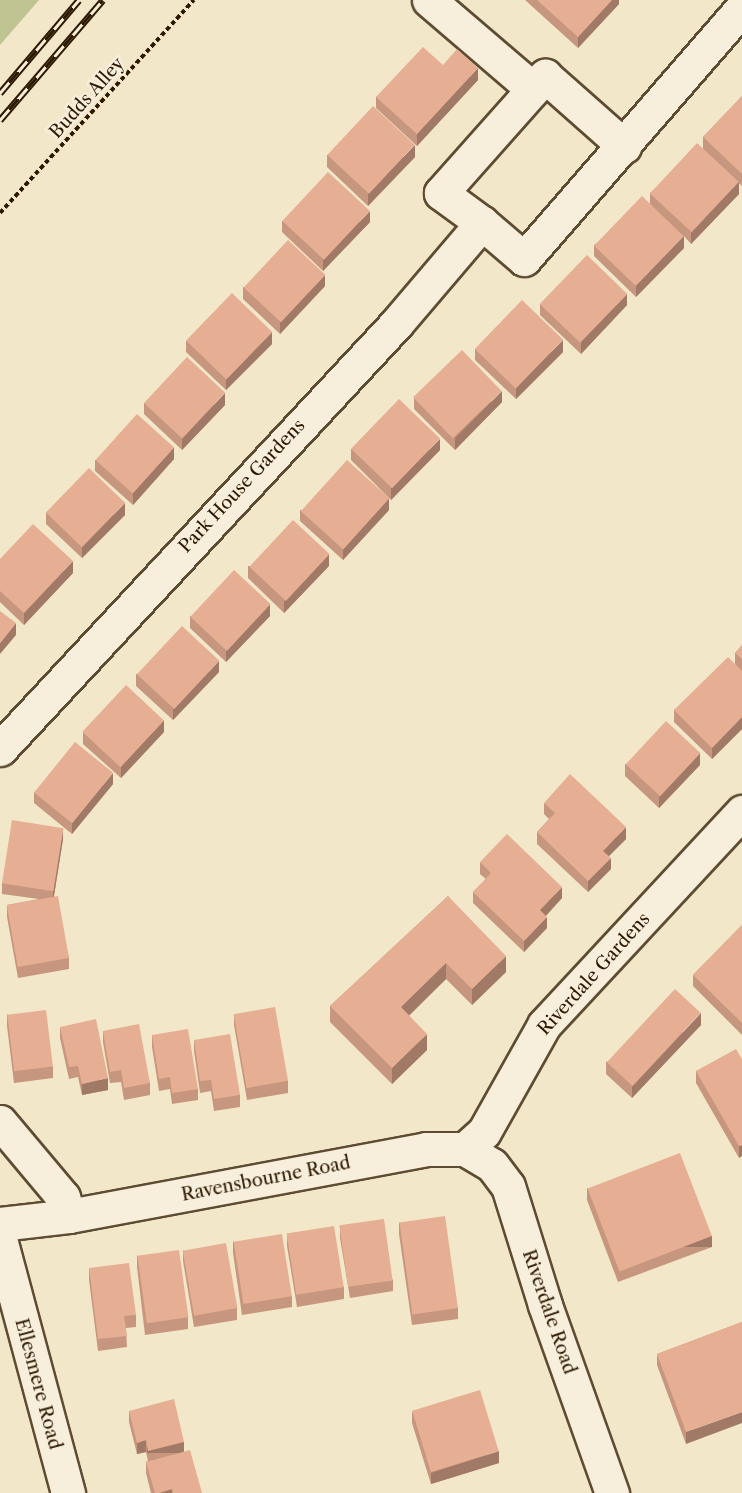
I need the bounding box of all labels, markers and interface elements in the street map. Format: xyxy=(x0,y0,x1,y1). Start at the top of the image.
street label: Budds Alley xyxy=(45,53,129,143)
street label: Park House Gardens xyxy=(174,415,310,557)
street label: Riverdale Gardens xyxy=(533,908,655,1040)
street label: Ravensbourne Road xyxy=(180,1152,352,1206)
street label: Riverdale Road xyxy=(518,1247,580,1377)
street label: Ellesmere Road xyxy=(10,1316,66,1452)

